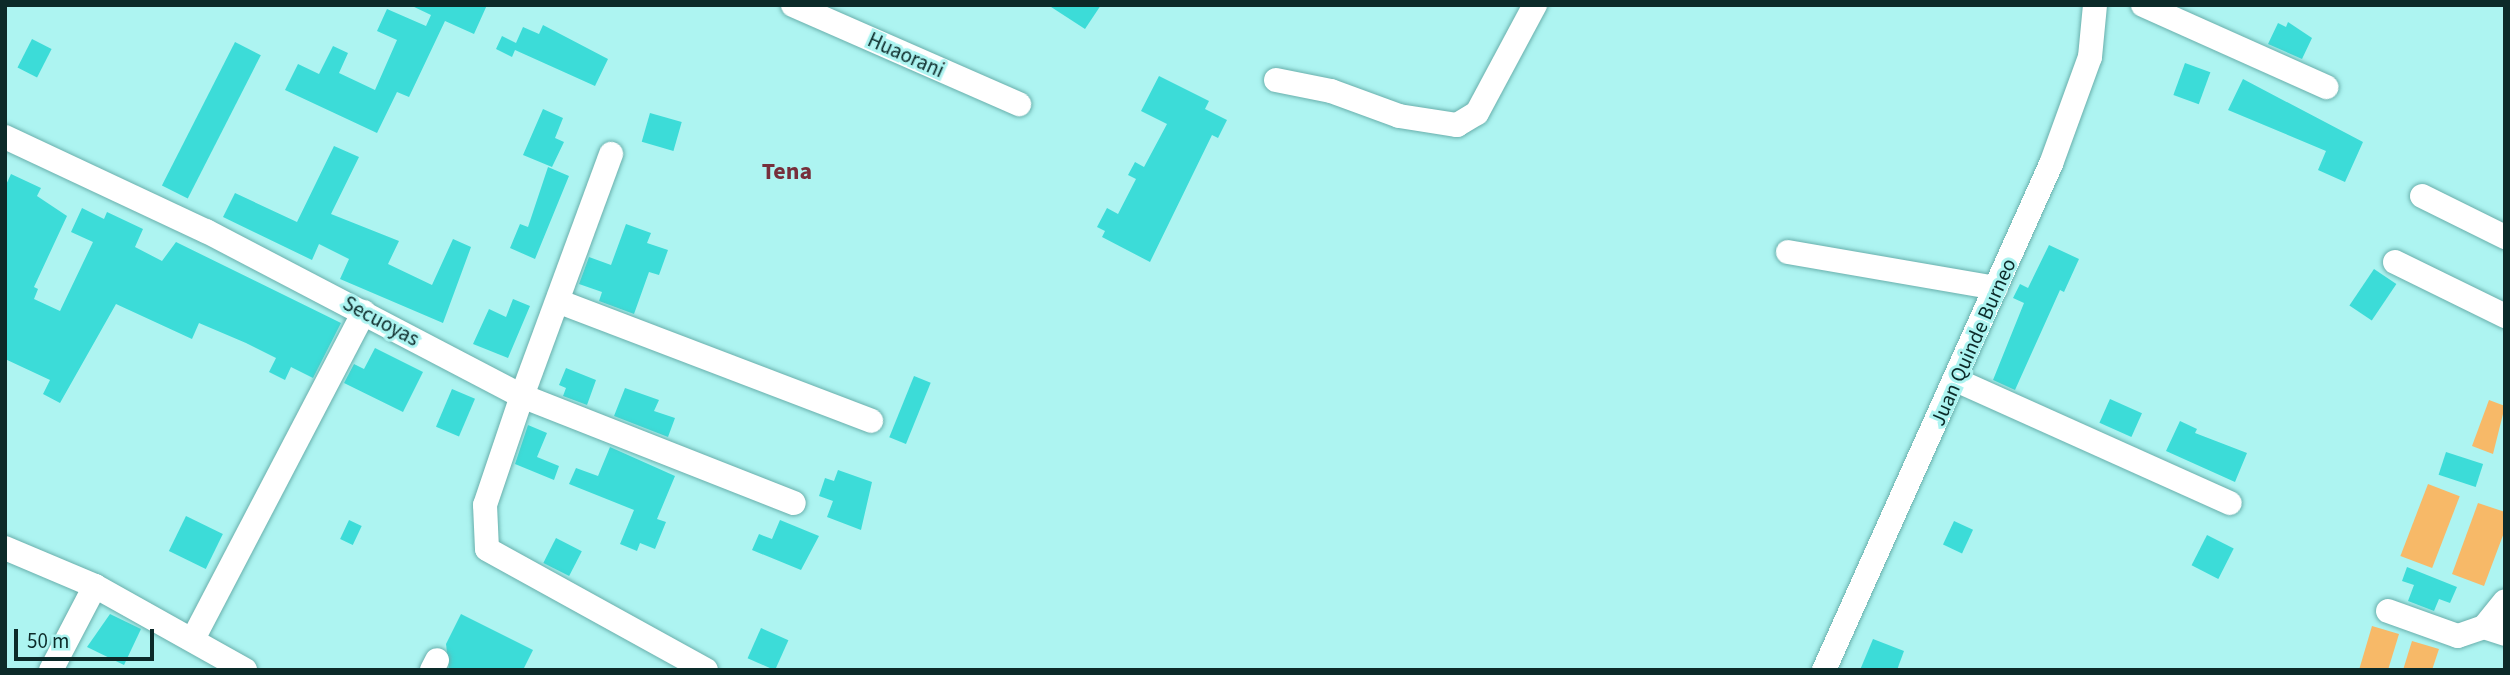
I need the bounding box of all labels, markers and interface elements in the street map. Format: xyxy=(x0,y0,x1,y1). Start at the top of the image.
street label: Huaorani xyxy=(864,27,948,83)
district label: Tena xyxy=(762,158,812,186)
street label: Juan Quinde Burneo xyxy=(1925,254,2021,430)
street label: Secuoyas xyxy=(339,290,423,352)
scale bar xyxy=(18,616,158,660)
text: 50 m xyxy=(27,626,69,656)

